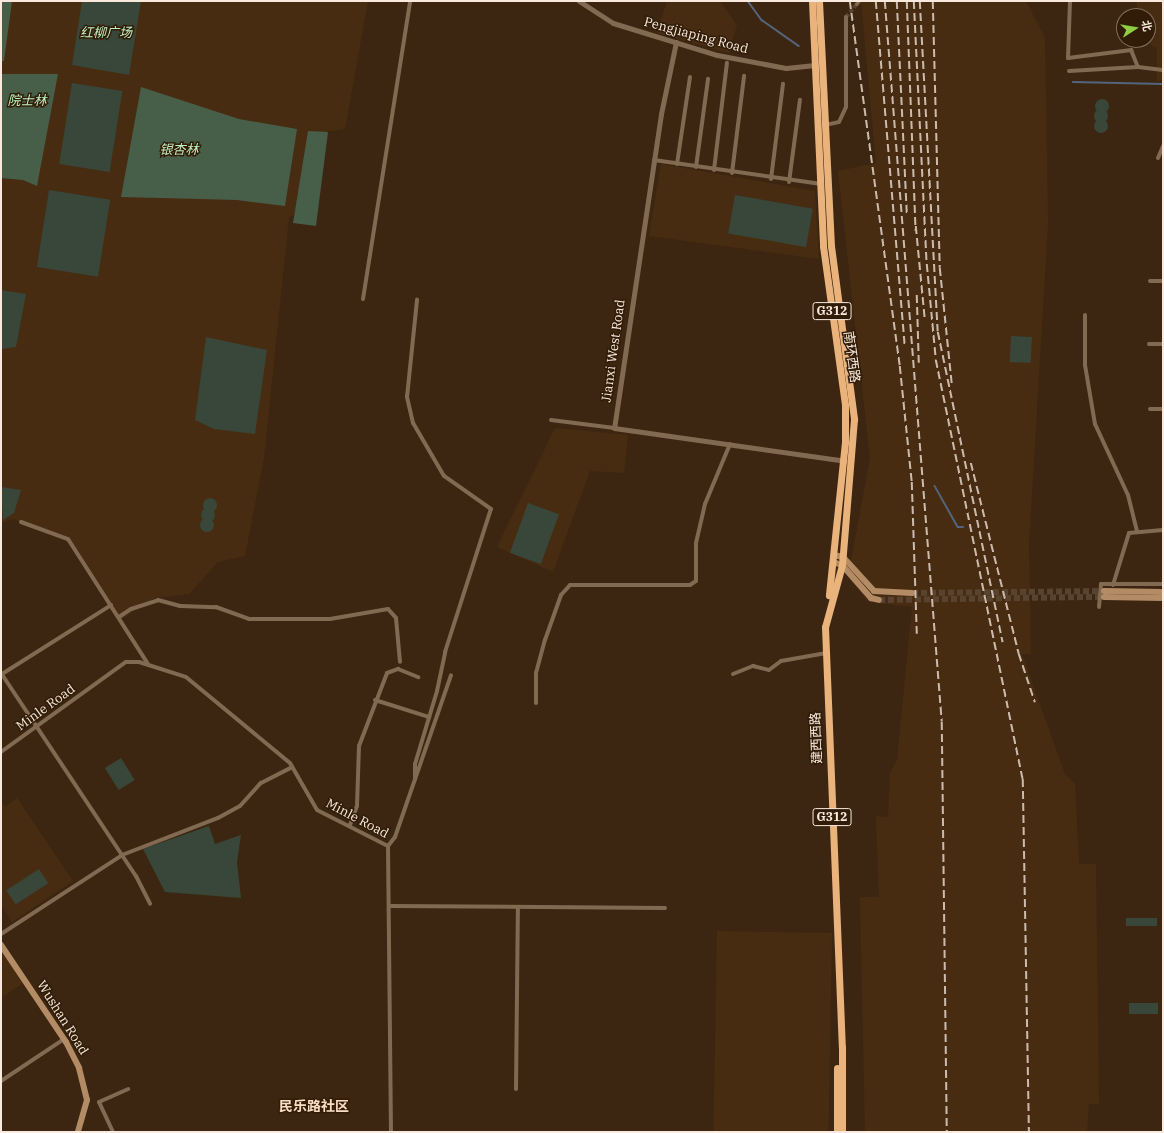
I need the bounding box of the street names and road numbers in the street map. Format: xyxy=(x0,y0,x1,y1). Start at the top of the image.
street label: Pengjiaping Road xyxy=(642,15,750,57)
street label: Jianxi West Road xyxy=(599,299,629,403)
road number: G312 xyxy=(812,301,852,321)
street label: 南环西路 xyxy=(840,330,862,384)
street label: Minle Road xyxy=(14,682,78,734)
street label: 建西西路 xyxy=(808,712,826,764)
street label: Minle Road xyxy=(323,796,391,842)
road number: G312 xyxy=(812,807,852,827)
street label: Wushan Road xyxy=(33,978,91,1058)

